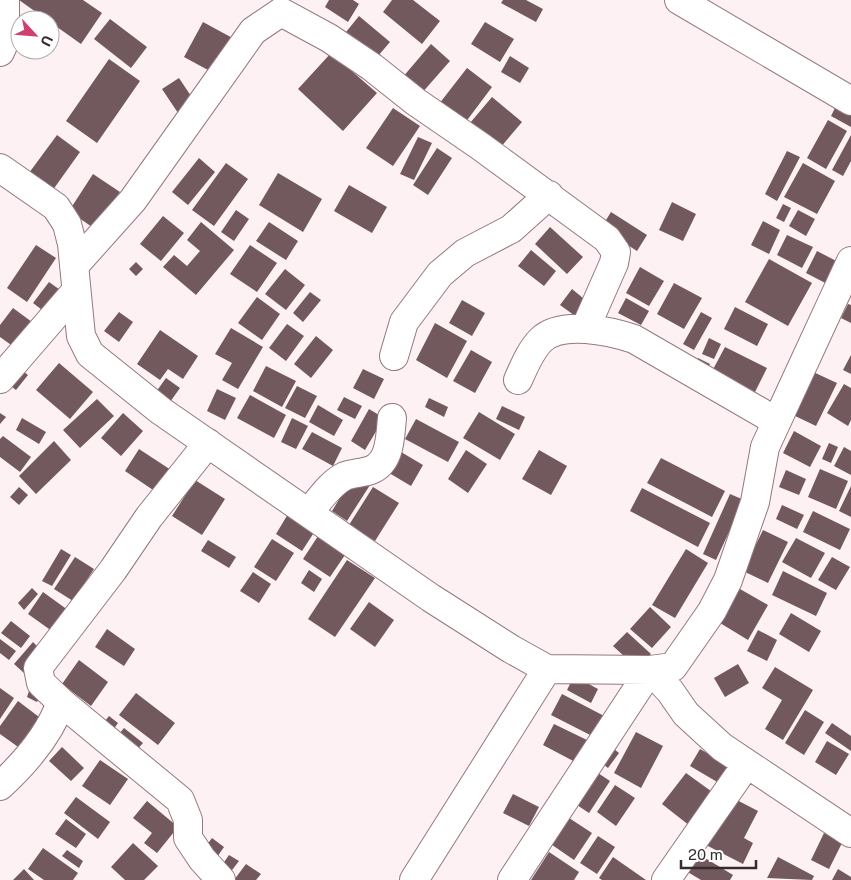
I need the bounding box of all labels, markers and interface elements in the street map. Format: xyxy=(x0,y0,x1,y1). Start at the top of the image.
north arrow xyxy=(10,10,60,60)
text: U xyxy=(37,33,56,49)
scale bar xyxy=(681,838,756,870)
text: 20 m xyxy=(688,846,723,863)

